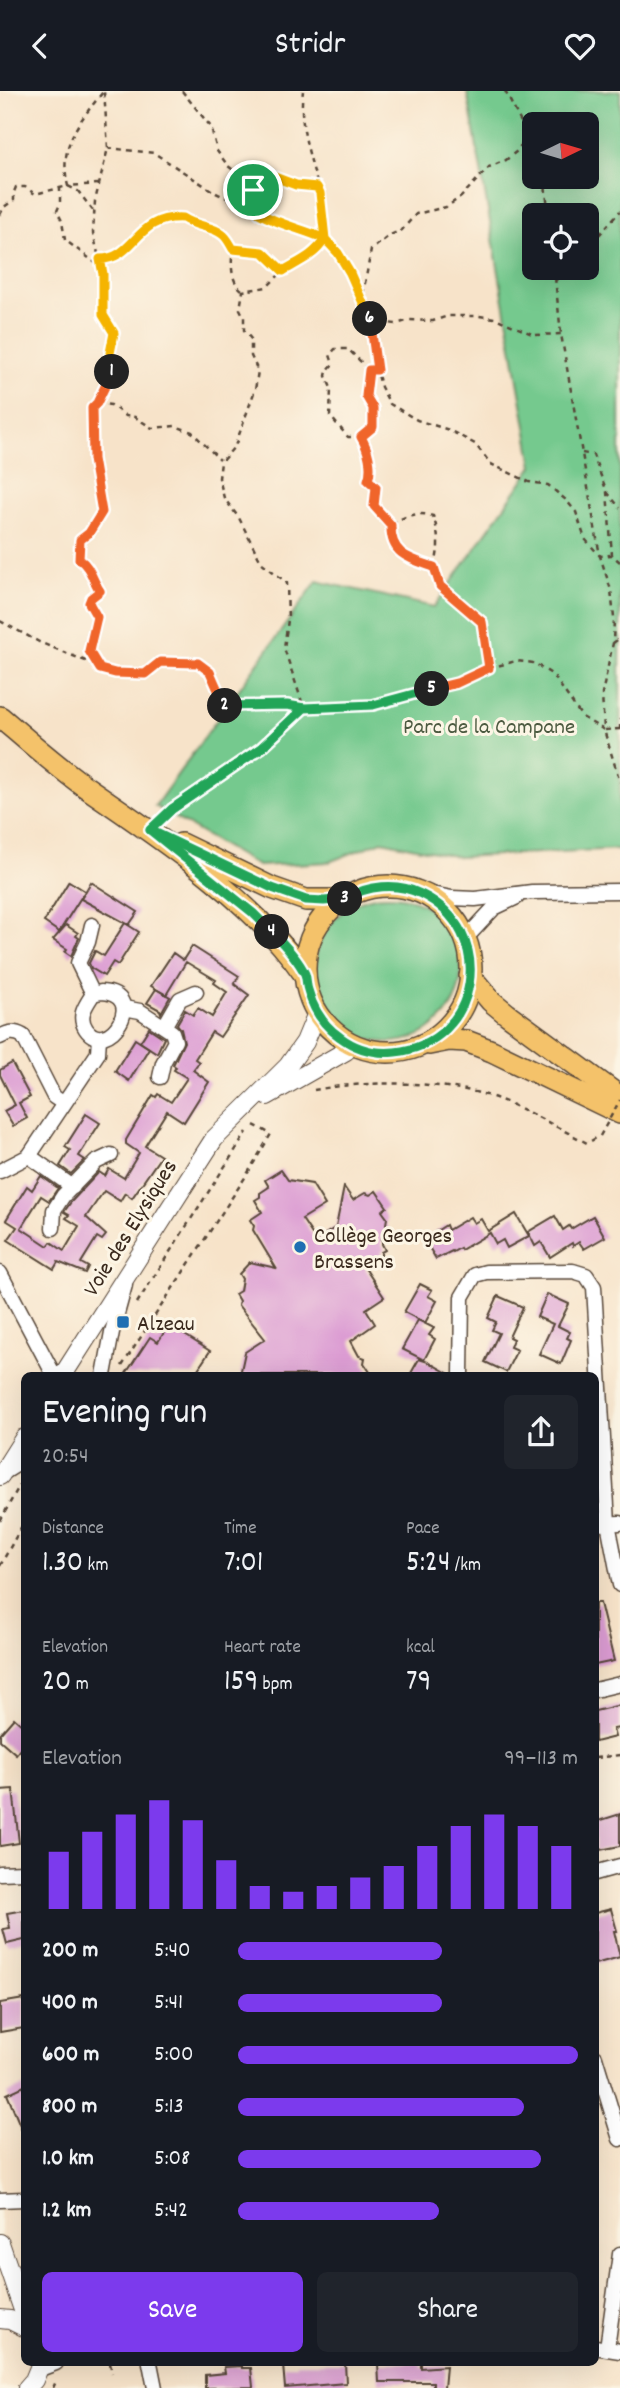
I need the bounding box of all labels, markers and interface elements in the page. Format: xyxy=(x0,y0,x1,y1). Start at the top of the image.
text: Stridr xyxy=(275,23,345,69)
icon: back xyxy=(21,27,59,65)
icon: heart xyxy=(561,27,599,65)
north arrow xyxy=(522,112,598,189)
map controls xyxy=(522,112,599,280)
pin xyxy=(223,160,283,220)
icon: arrive xyxy=(234,171,272,209)
button: locate xyxy=(522,203,599,280)
pin: 6 xyxy=(352,301,388,337)
text: 6 xyxy=(365,305,374,332)
pin: 1 xyxy=(94,355,130,389)
text: 1 xyxy=(109,358,114,385)
pin: 5 xyxy=(414,671,450,707)
text: 5 xyxy=(427,675,436,702)
pin: 2 xyxy=(208,689,243,723)
text: 2 xyxy=(220,692,229,719)
park label: Parc de la Campane xyxy=(403,712,575,745)
pin: 3 xyxy=(328,881,362,917)
text: 3 xyxy=(340,885,349,912)
pin: 4 xyxy=(254,915,290,949)
text: 4 xyxy=(268,918,275,945)
street label: Voie des Elysiques xyxy=(77,1154,187,1304)
place label: Collège Georges Brassens xyxy=(314,1221,452,1280)
marker: Collège Georges Brassens xyxy=(292,1239,308,1255)
place label: Alzeau xyxy=(137,1309,195,1342)
marker: Alzeau xyxy=(115,1314,131,1330)
text: Evening run xyxy=(42,1387,207,1442)
button: share xyxy=(504,1395,578,1469)
text: 20:54 xyxy=(42,1441,89,1474)
text: Distance xyxy=(42,1516,104,1543)
text: Time xyxy=(224,1516,257,1543)
text: Pace xyxy=(406,1516,440,1543)
text: 1.30 xyxy=(42,1543,83,1586)
text: 7:01 xyxy=(224,1543,263,1586)
text: 5:24 xyxy=(406,1543,450,1586)
text: km xyxy=(83,1553,108,1580)
text: /km xyxy=(450,1553,481,1580)
text: Elevation xyxy=(42,1635,108,1662)
text: Heart rate xyxy=(224,1635,301,1662)
text: kcal xyxy=(406,1635,435,1662)
text: 20 xyxy=(42,1662,71,1705)
text: 159 xyxy=(224,1662,258,1705)
text: 79 xyxy=(406,1662,431,1705)
text: m xyxy=(71,1672,89,1699)
text: bpm xyxy=(258,1672,293,1699)
text: Elevation xyxy=(42,1743,122,1776)
text: 99–113 m xyxy=(504,1743,578,1776)
text: 200 m xyxy=(42,1935,98,1968)
text: 5:40 xyxy=(154,1935,191,1968)
text: 400 m xyxy=(42,1987,98,2020)
text: 5:41 xyxy=(154,1987,183,2020)
text: 600 m xyxy=(42,2039,99,2072)
text: 5:00 xyxy=(154,2039,194,2072)
text: 800 m xyxy=(42,2091,97,2124)
text: 5:13 xyxy=(154,2091,184,2124)
text: 1.0 km xyxy=(42,2143,94,2176)
text: 5:08 xyxy=(154,2143,190,2176)
text: 1.2 km xyxy=(42,2195,91,2228)
text: 5:42 xyxy=(154,2195,188,2228)
button: Save xyxy=(42,2272,303,2352)
button: Share xyxy=(317,2272,578,2352)

